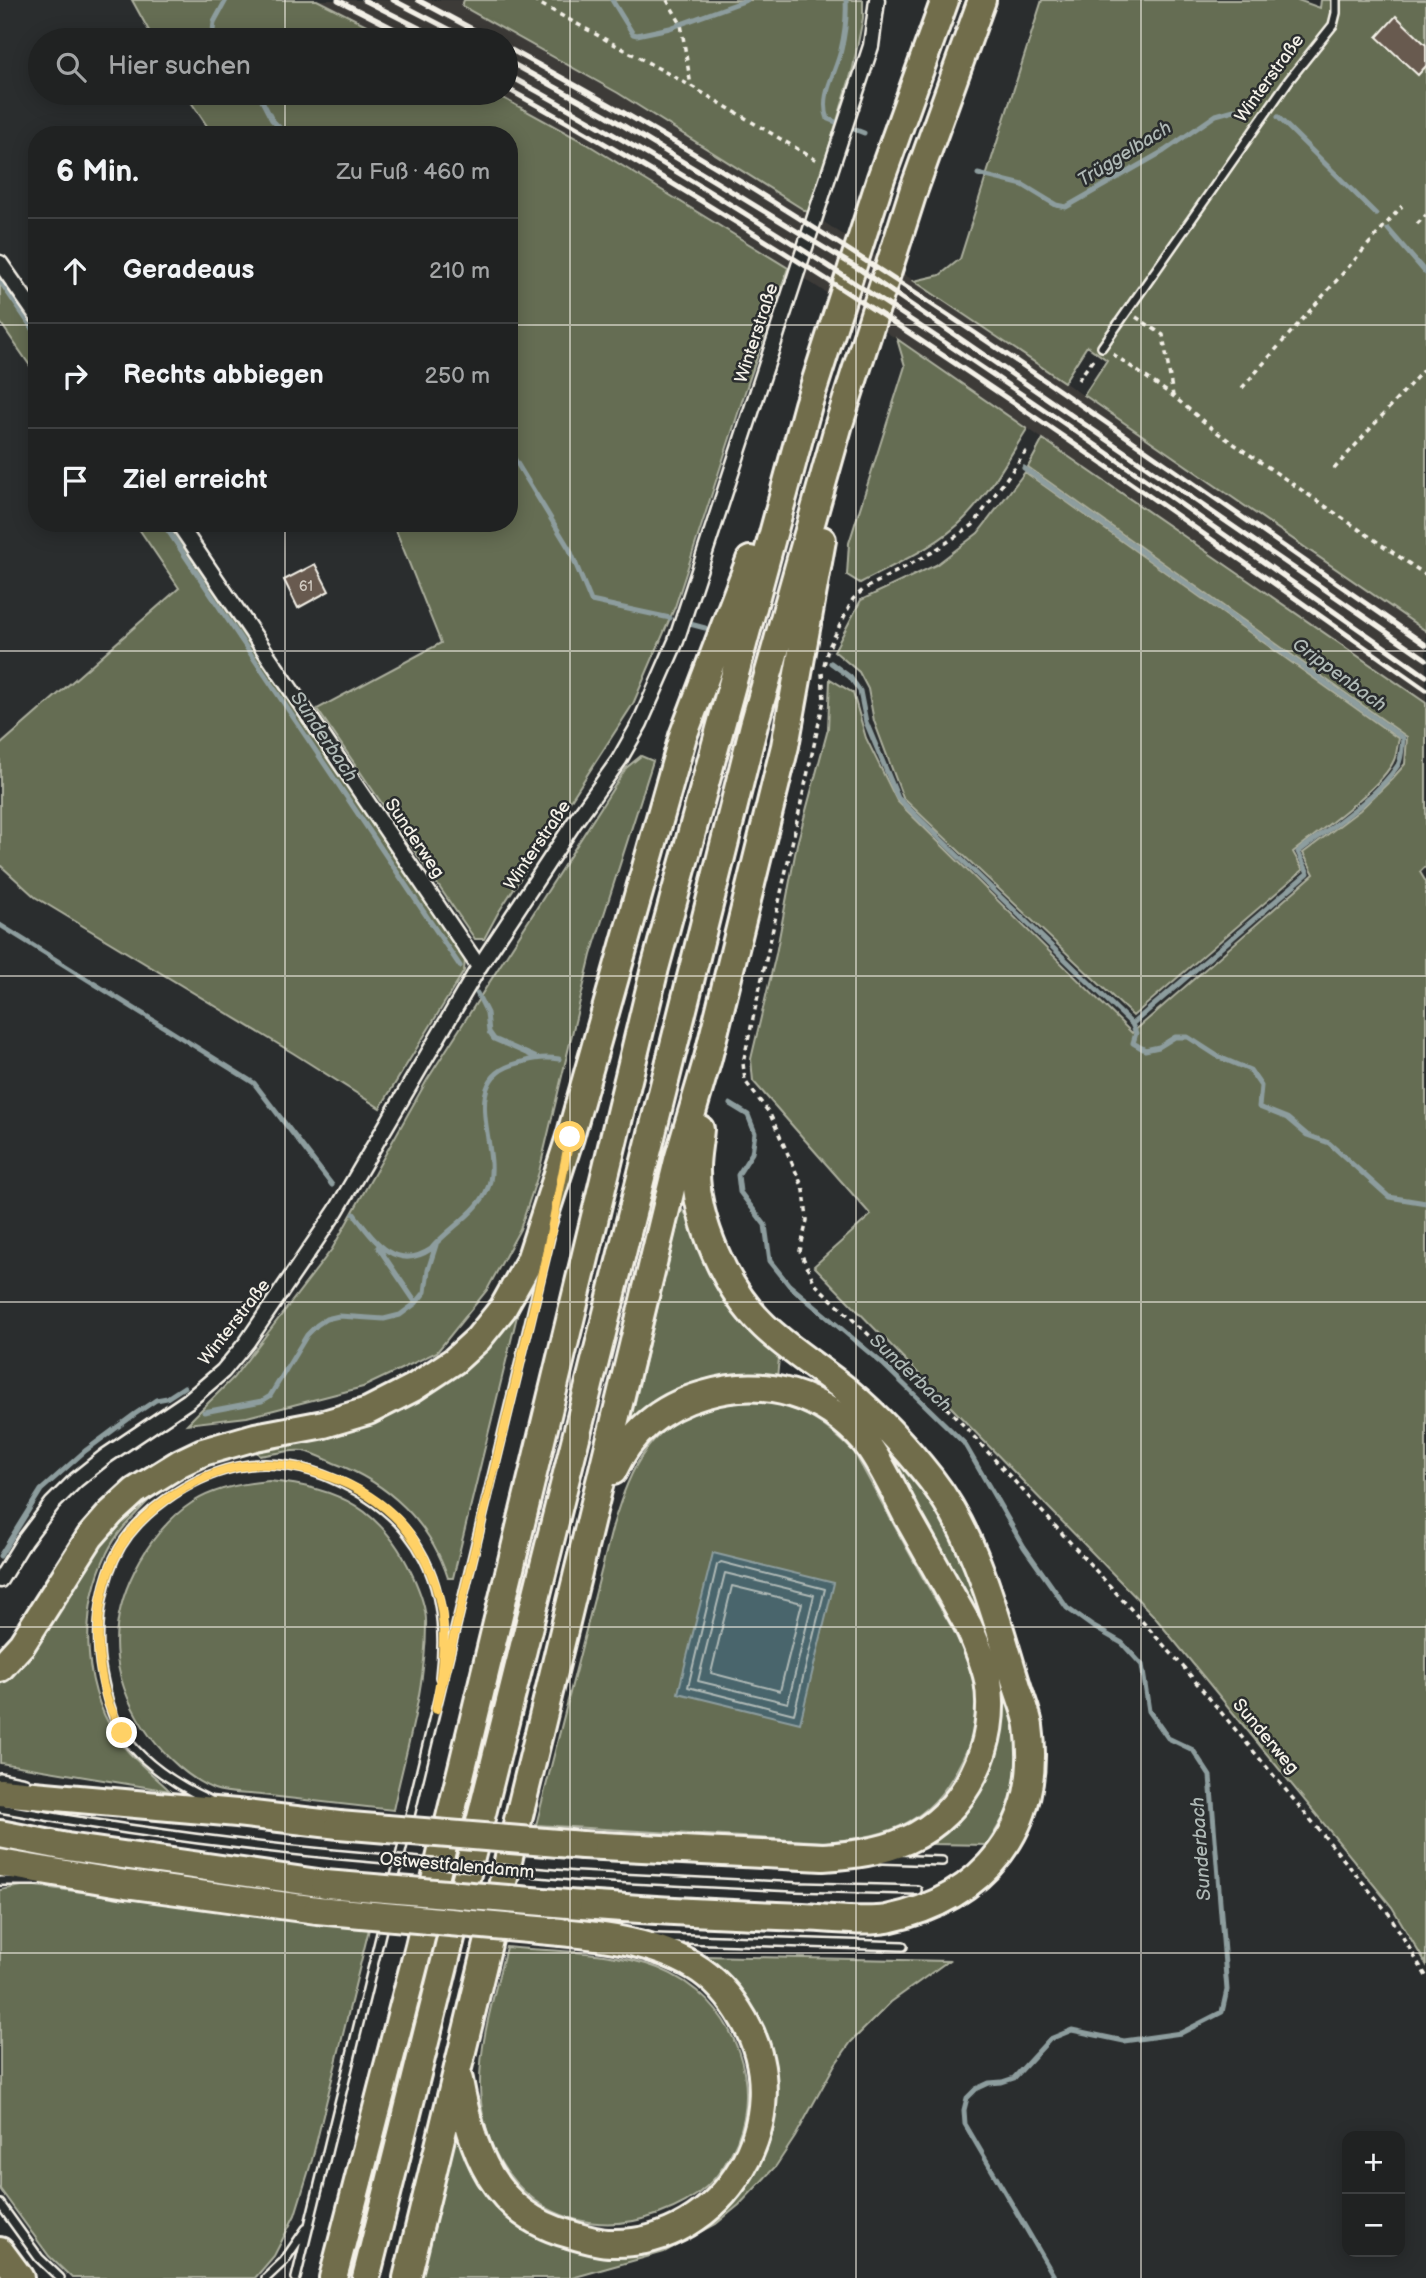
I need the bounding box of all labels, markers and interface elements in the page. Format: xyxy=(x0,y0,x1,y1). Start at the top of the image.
search box xyxy=(28,28,518,105)
street label: Winterstraße xyxy=(1230,30,1309,126)
icon: search xyxy=(52,48,90,86)
text: Hier suchen xyxy=(108,51,251,82)
water label: Trüggelbach xyxy=(1074,116,1176,192)
text: 6 Min. xyxy=(56,154,139,190)
text: Zu Fuß · 460 m xyxy=(336,158,490,186)
icon: ahead xyxy=(56,252,94,290)
text: Geradeaus xyxy=(123,255,254,286)
text: 210 m xyxy=(429,257,490,285)
street label: Winterstraße xyxy=(730,280,783,386)
icon: right xyxy=(56,357,94,395)
text: Rechts abbiegen xyxy=(123,360,324,391)
text: 250 m xyxy=(424,362,490,390)
icon: arrive xyxy=(56,462,94,500)
text: Ziel erreicht xyxy=(123,465,267,496)
house number: 61 xyxy=(299,578,313,595)
water label: Grippenbach xyxy=(1288,633,1391,717)
water label: Sunderbach xyxy=(285,687,362,786)
street label: Sunderweg xyxy=(380,794,449,882)
street label: Winterstraße xyxy=(500,796,575,894)
route start xyxy=(554,1121,585,1152)
street label: Winterstraße xyxy=(194,1275,275,1370)
water label: Sunderbach xyxy=(864,1329,956,1417)
street label: Sunderweg xyxy=(1228,1694,1303,1778)
route end xyxy=(106,1717,137,1748)
water label: Sunderbach xyxy=(1186,1796,1217,1902)
street label: Ostwestfalendamm xyxy=(379,1848,535,1883)
map controls xyxy=(1342,2131,1405,2257)
button: + xyxy=(1342,2131,1405,2194)
button: − xyxy=(1342,2194,1405,2257)

